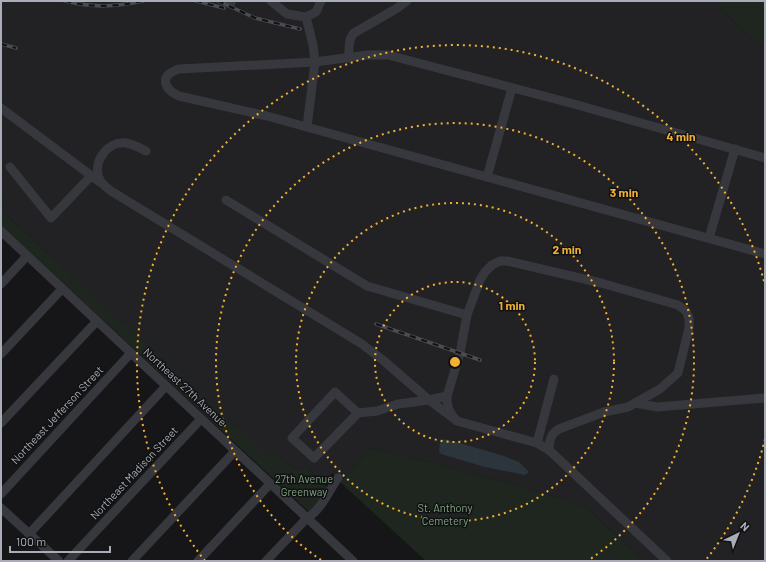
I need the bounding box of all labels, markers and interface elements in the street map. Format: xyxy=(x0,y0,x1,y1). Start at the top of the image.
text: 4 min xyxy=(666,129,696,143)
text: 3 min xyxy=(610,185,638,199)
text: 2 min xyxy=(553,242,581,256)
text: 1 min xyxy=(499,298,525,312)
street label: Northeast 27th Avenue xyxy=(141,345,230,428)
centre of rings xyxy=(448,355,462,369)
street label: Northeast Jefferson Street xyxy=(8,363,105,466)
street label: Northeast Madison Street xyxy=(87,424,180,522)
park label: 27th Avenue Greenway xyxy=(275,472,333,498)
park label: St. Anthony Cemetery xyxy=(417,501,473,527)
north arrow xyxy=(718,514,758,554)
text: N xyxy=(738,519,752,534)
scale bar xyxy=(10,528,110,554)
text: 100 m xyxy=(16,534,46,548)

